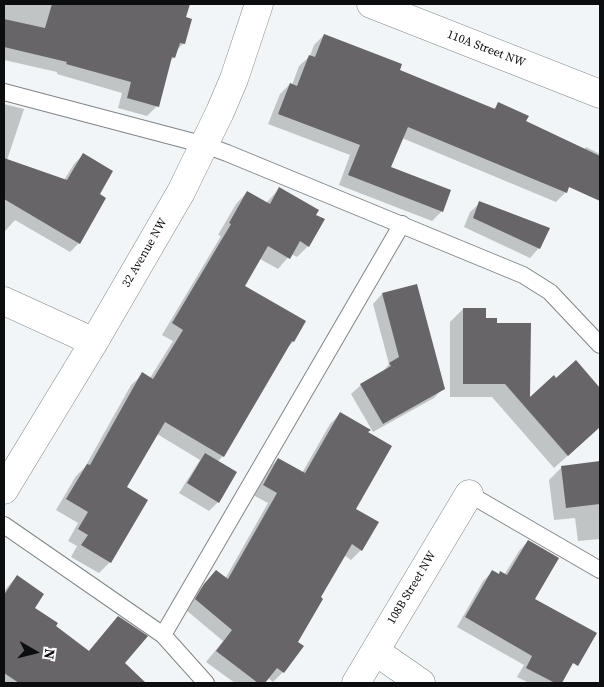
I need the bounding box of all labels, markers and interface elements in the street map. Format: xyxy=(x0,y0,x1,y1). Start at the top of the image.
street label: 110A Street NW xyxy=(445,27,527,71)
street label: 32 Avenue NW xyxy=(119,216,171,290)
street label: 108B Street NW xyxy=(385,549,439,627)
north arrow xyxy=(10,627,60,677)
text: N xyxy=(39,648,60,661)

